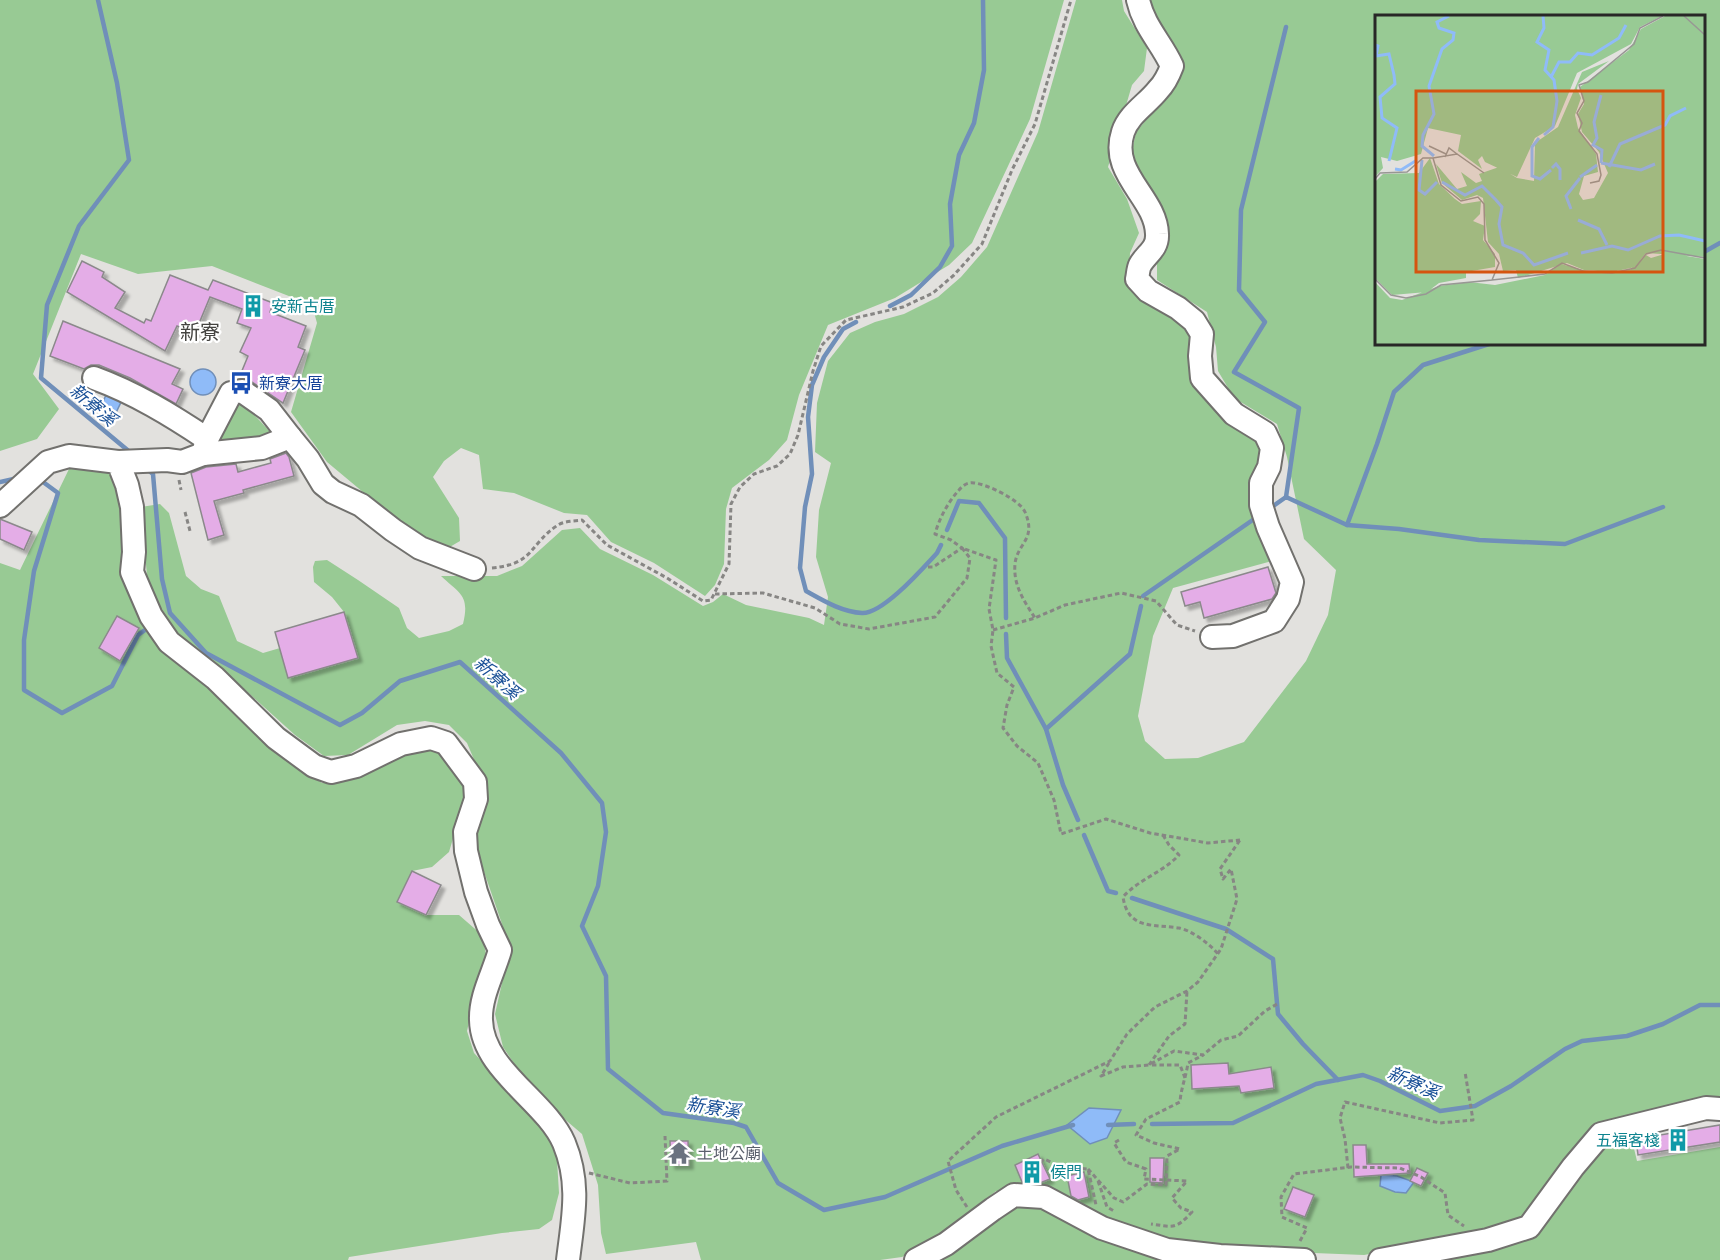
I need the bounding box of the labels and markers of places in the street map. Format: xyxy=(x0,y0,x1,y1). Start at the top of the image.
building icon: 安新古厝 xyxy=(240,293,266,319)
place label: 安新古厝 xyxy=(271,297,335,316)
bus stop icon: 新寮大厝 xyxy=(228,370,254,396)
place label: 新寮大厝 xyxy=(259,374,323,393)
building icon: 五福客棧 xyxy=(1665,1127,1691,1153)
place label: 五福客棧 xyxy=(1596,1131,1660,1150)
temple icon: 土地公廟 xyxy=(666,1140,692,1166)
place label: 土地公廟 xyxy=(697,1144,761,1163)
building icon: 侯門 xyxy=(1019,1159,1045,1185)
place label: 侯門 xyxy=(1050,1163,1082,1182)

